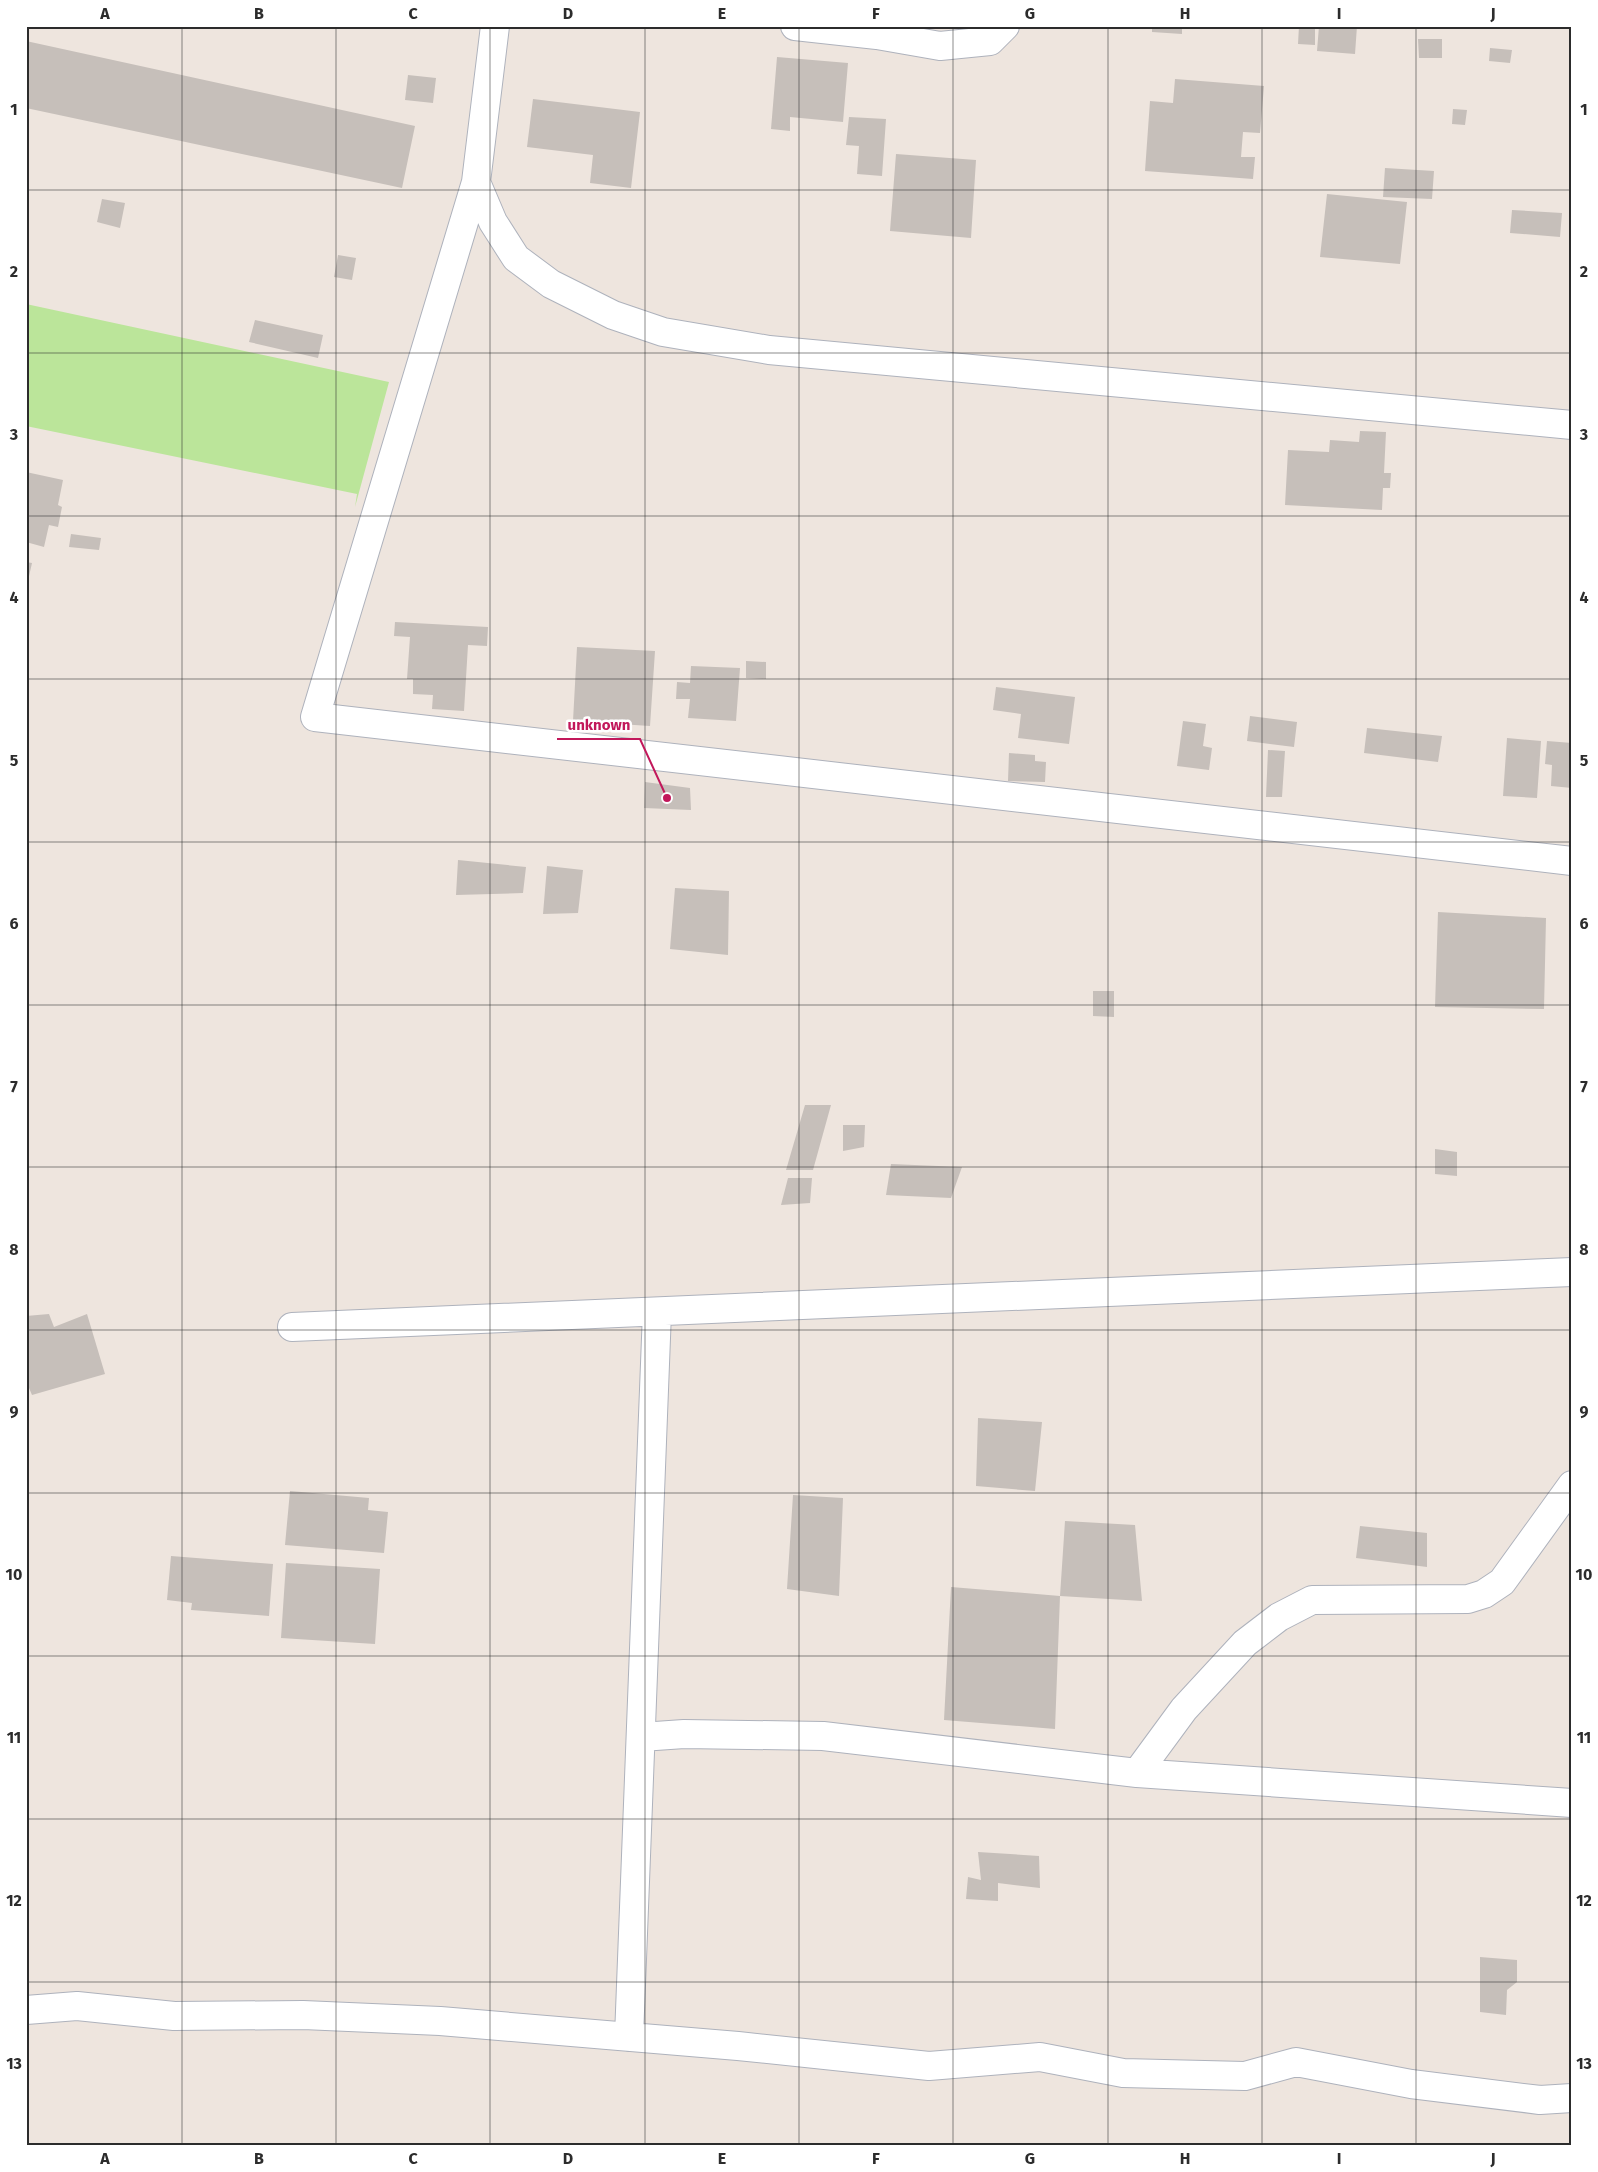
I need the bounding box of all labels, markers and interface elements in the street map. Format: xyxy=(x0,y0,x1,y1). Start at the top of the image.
text: A xyxy=(99,4,110,23)
text: B xyxy=(254,4,264,23)
text: C xyxy=(408,4,418,23)
text: D xyxy=(563,4,573,23)
text: E xyxy=(718,4,726,23)
text: F xyxy=(872,4,880,23)
text: G xyxy=(1025,4,1035,23)
text: H xyxy=(1180,4,1190,23)
text: I xyxy=(1337,4,1341,23)
text: J xyxy=(1489,4,1496,23)
text: 1 xyxy=(10,100,18,119)
text: 1 xyxy=(1580,100,1588,119)
text: 2 xyxy=(10,262,18,281)
text: 2 xyxy=(1580,262,1588,281)
text: 3 xyxy=(9,425,18,444)
text: 3 xyxy=(1579,425,1588,444)
text: 4 xyxy=(9,588,19,607)
text: 4 xyxy=(1579,588,1589,607)
callout: unknown xyxy=(557,709,640,739)
text: unknown xyxy=(568,716,630,734)
text: 5 xyxy=(10,751,19,770)
text: 5 xyxy=(1580,751,1589,770)
text: 6 xyxy=(9,914,19,933)
text: 6 xyxy=(1579,914,1589,933)
text: 7 xyxy=(10,1077,18,1096)
text: 7 xyxy=(1580,1077,1588,1096)
text: 8 xyxy=(9,1240,19,1259)
text: 8 xyxy=(1579,1240,1589,1259)
text: 9 xyxy=(10,1402,19,1421)
text: 9 xyxy=(1580,1402,1589,1421)
text: 10 xyxy=(6,1565,22,1584)
text: 10 xyxy=(1576,1565,1592,1584)
text: 11 xyxy=(7,1728,21,1747)
text: 11 xyxy=(1577,1728,1591,1747)
text: 12 xyxy=(6,1891,22,1910)
text: 12 xyxy=(1576,1891,1592,1910)
text: 13 xyxy=(6,2054,22,2073)
text: 13 xyxy=(1576,2054,1592,2073)
text: A xyxy=(99,2149,110,2168)
text: B xyxy=(254,2149,264,2168)
text: C xyxy=(408,2149,418,2168)
text: D xyxy=(563,2149,573,2168)
text: E xyxy=(718,2149,726,2168)
text: F xyxy=(872,2149,880,2168)
text: G xyxy=(1025,2149,1035,2168)
text: H xyxy=(1180,2149,1190,2168)
text: I xyxy=(1337,2149,1341,2168)
text: J xyxy=(1489,2149,1496,2168)

